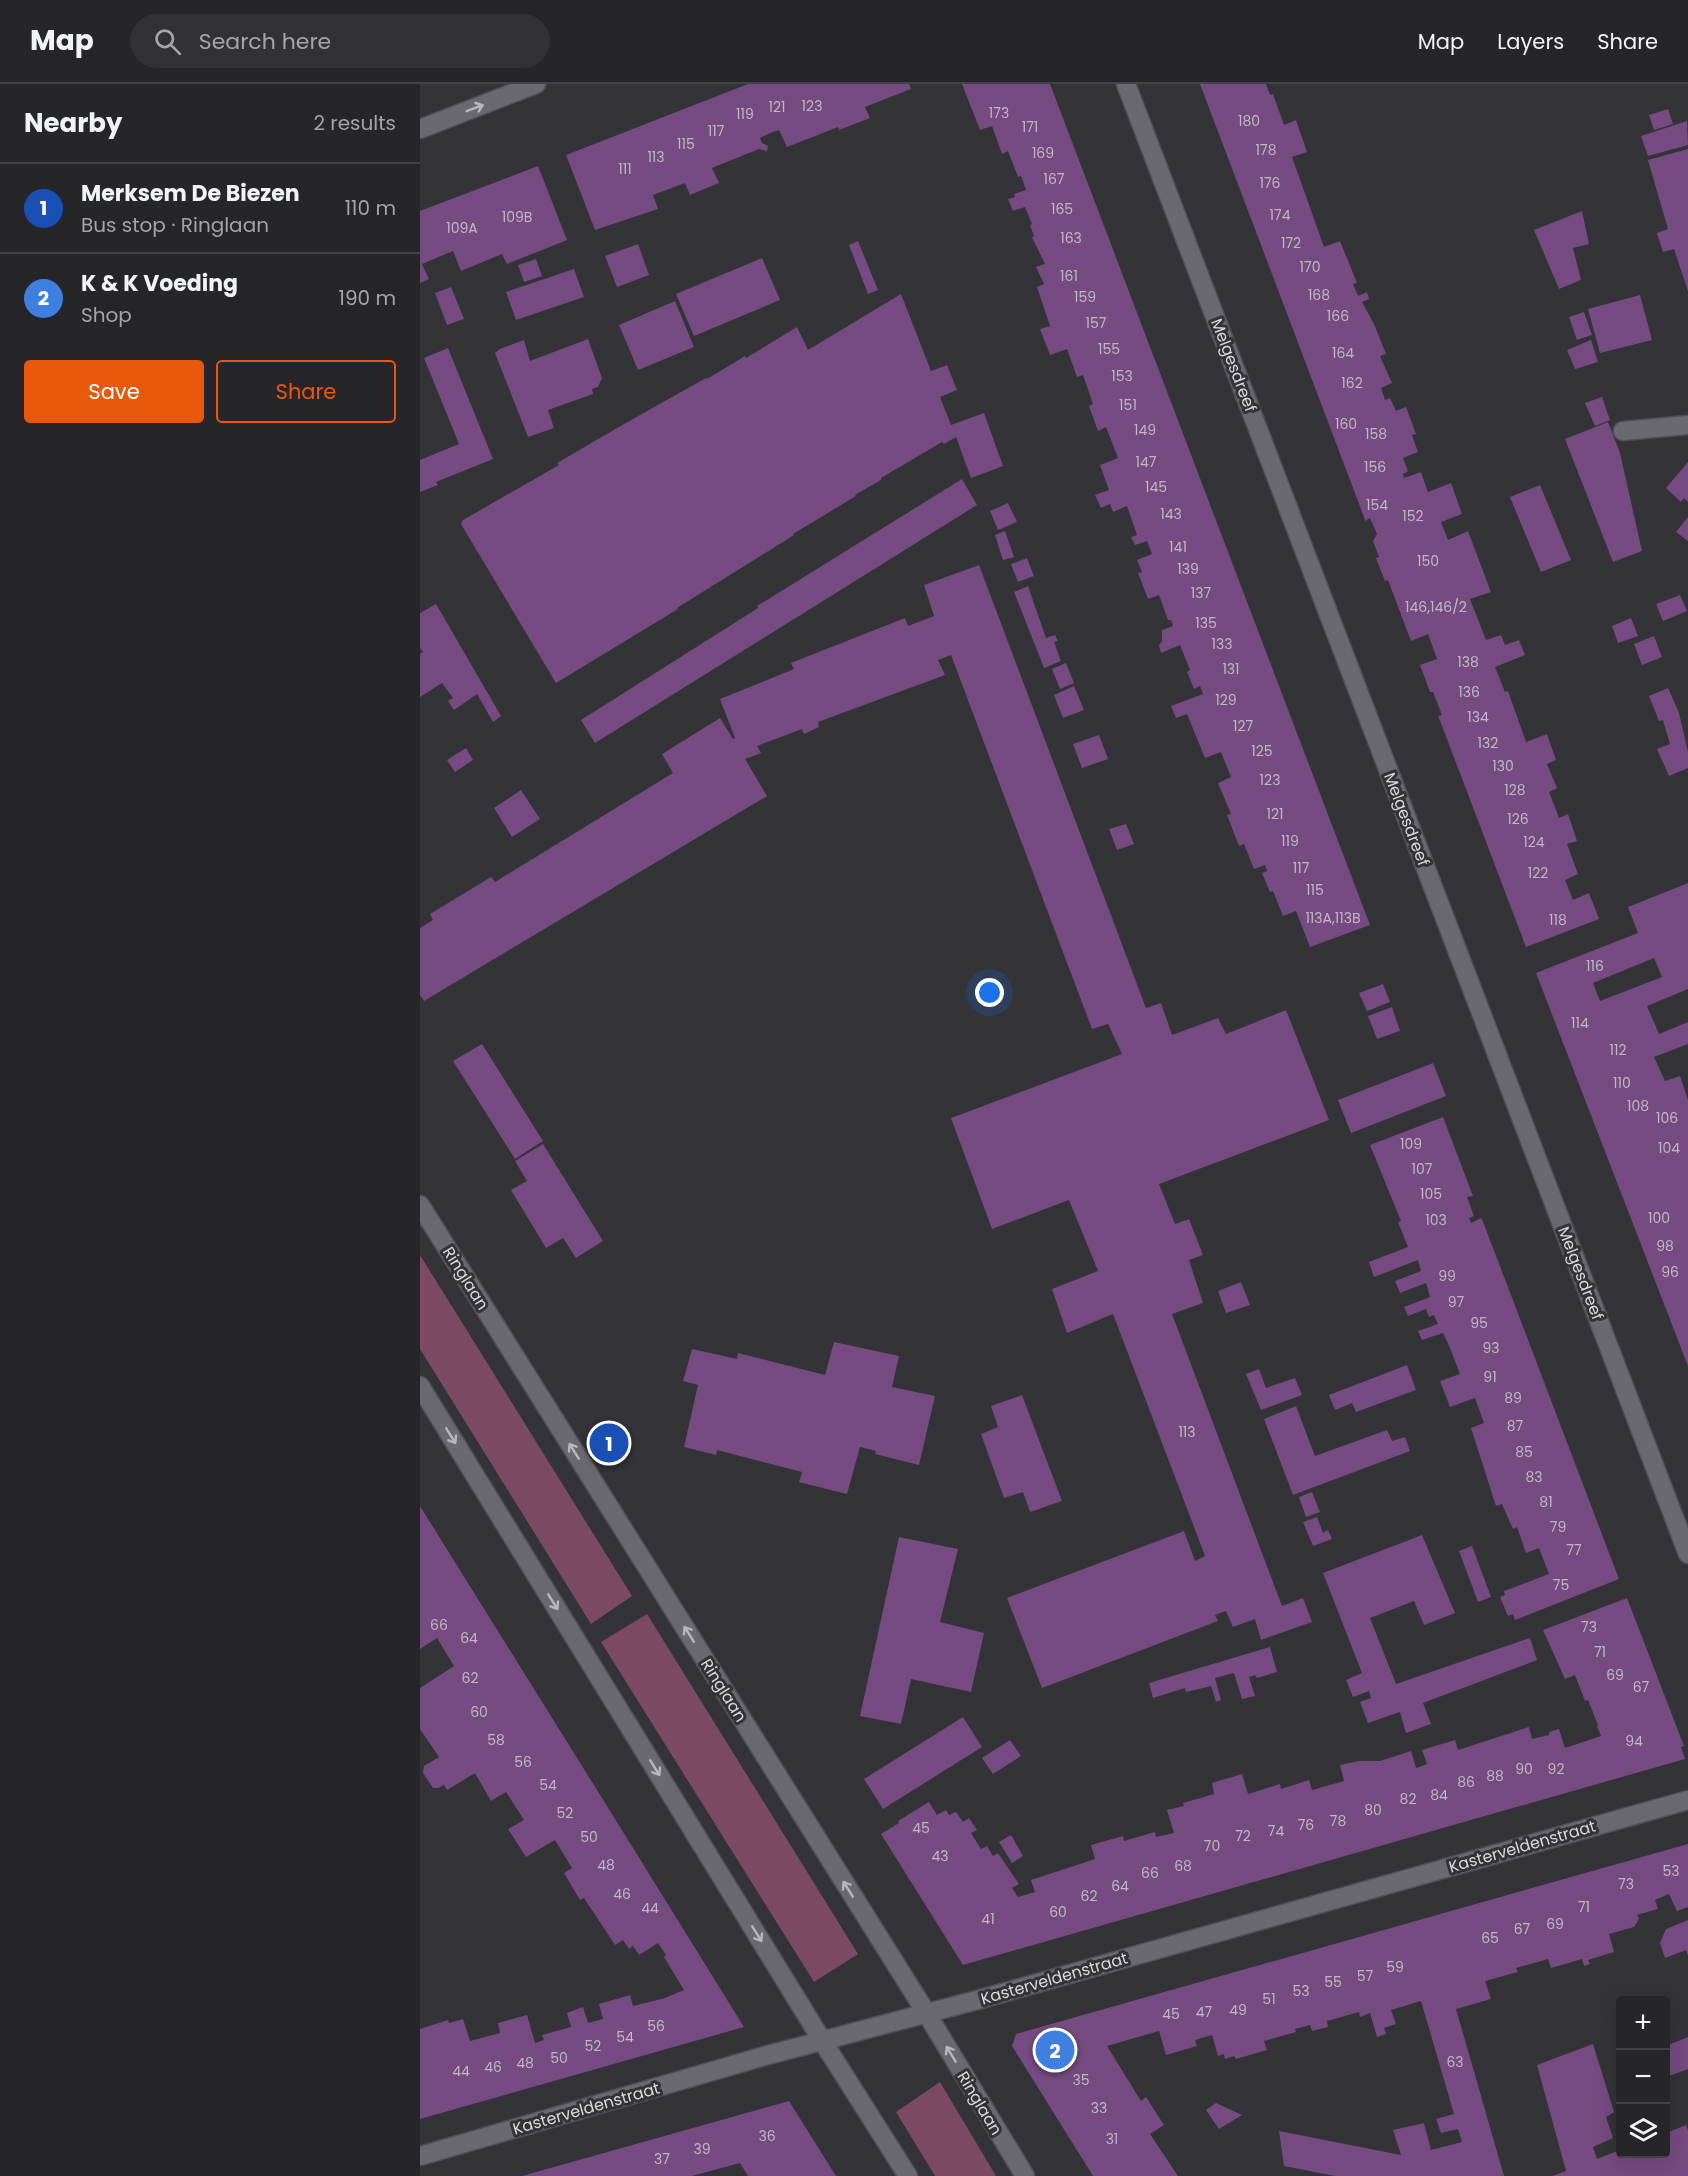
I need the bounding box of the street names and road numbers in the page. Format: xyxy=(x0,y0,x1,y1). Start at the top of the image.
street label: Melgesdreef xyxy=(1205,315,1262,415)
street label: Melgesdreef xyxy=(1378,769,1435,869)
street label: Melgesdreef xyxy=(1552,1223,1609,1323)
street label: Ringlaan xyxy=(437,1242,494,1314)
street label: Ringlaan xyxy=(695,1654,752,1726)
street label: Kasterveldenstraat xyxy=(1446,1814,1598,1878)
street label: Kasterveldenstraat xyxy=(978,1946,1130,2010)
street label: Ringlaan xyxy=(952,2067,1008,2139)
street label: Kasterveldenstraat xyxy=(510,2076,662,2140)

